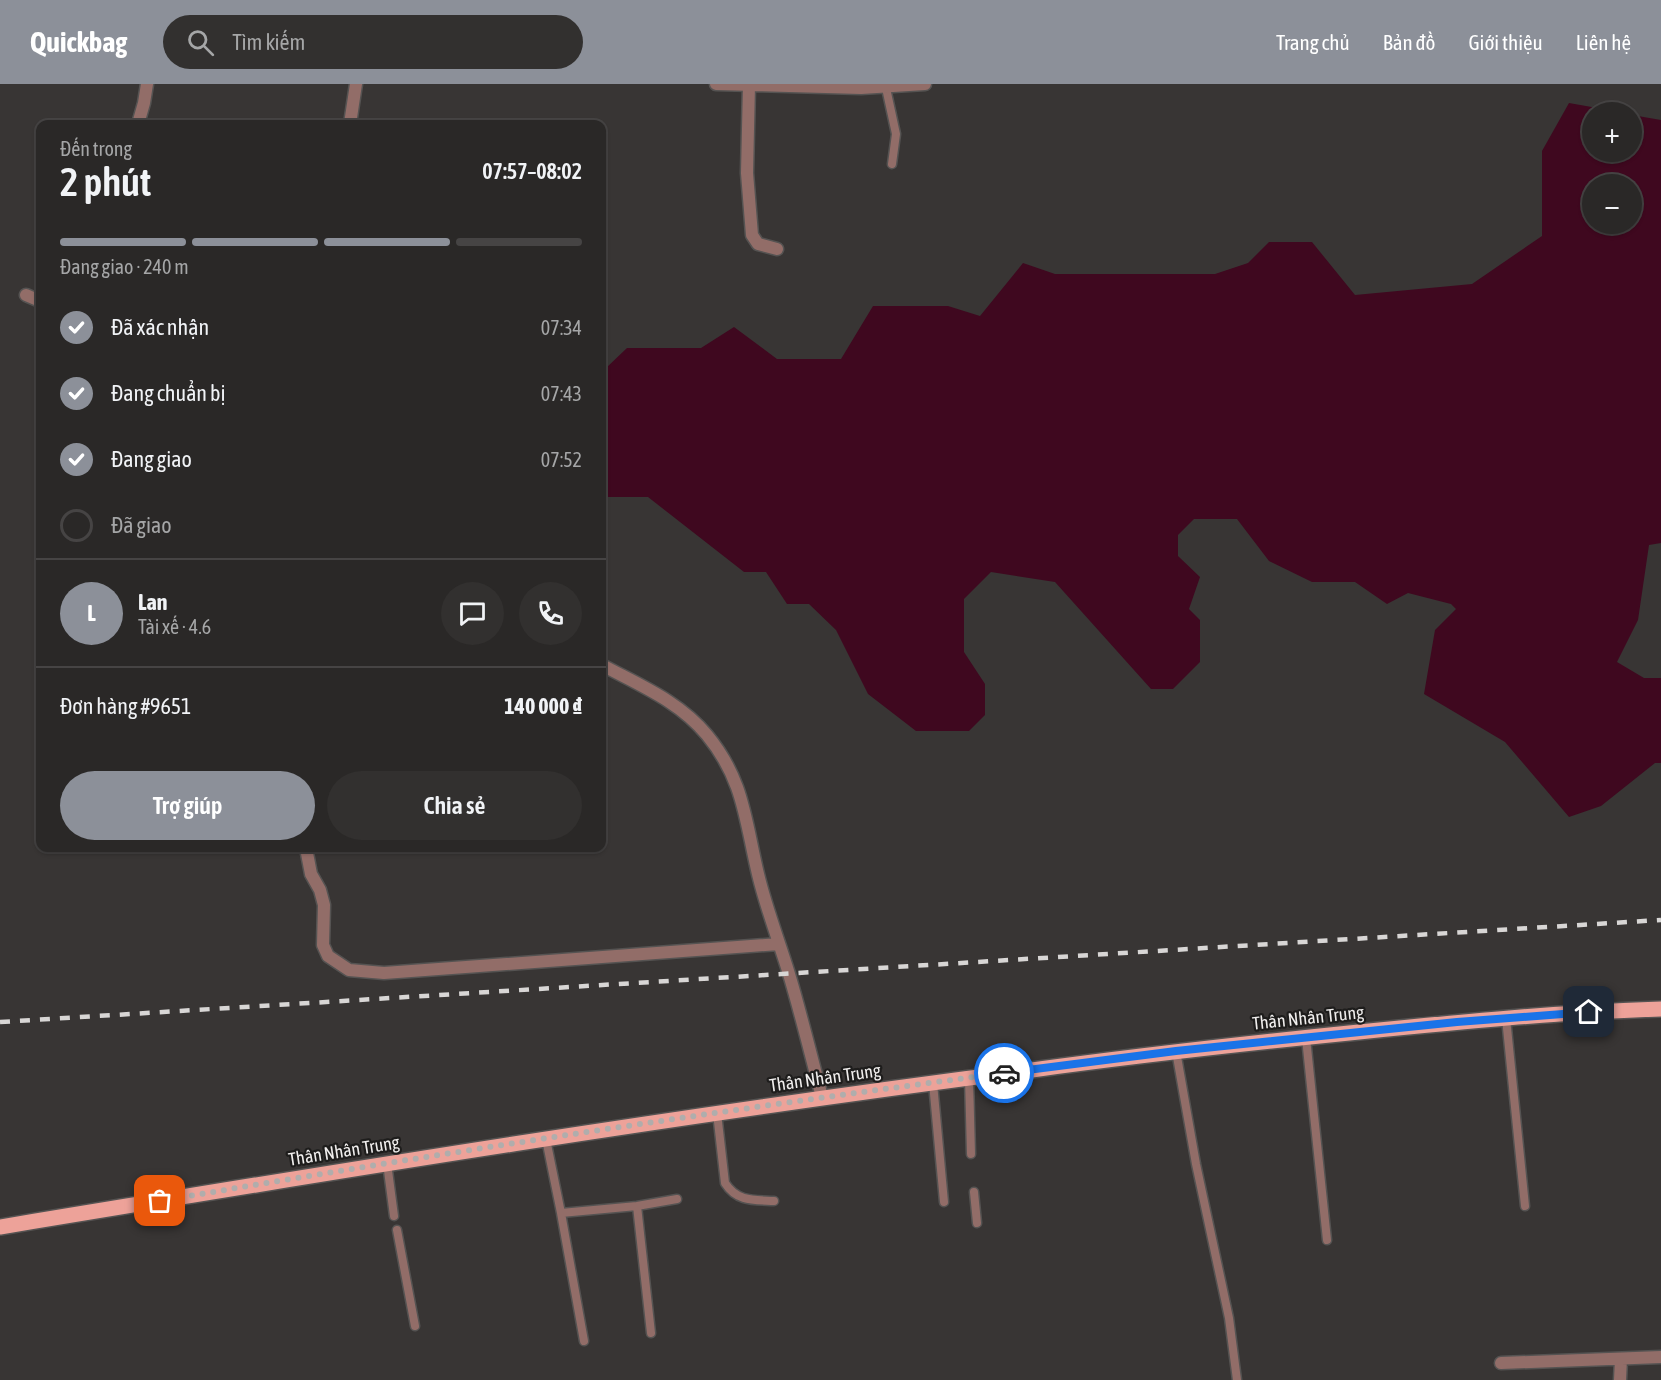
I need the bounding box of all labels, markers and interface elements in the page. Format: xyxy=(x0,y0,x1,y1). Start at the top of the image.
search box xyxy=(163,15,583,69)
text: Quickbag xyxy=(30,26,127,58)
icon: search xyxy=(184,26,217,59)
text: Tìm kiếm xyxy=(232,29,305,55)
text: Trang chủ xyxy=(1276,30,1350,54)
text: Bản đồ xyxy=(1383,30,1435,54)
text: Giới thiệu xyxy=(1468,30,1543,54)
text: Liên hệ xyxy=(1576,30,1631,54)
map controls xyxy=(1582,102,1642,234)
button: + xyxy=(1582,102,1642,162)
text: Đến trong xyxy=(60,137,132,160)
text: 07:57–08:02 xyxy=(482,158,582,184)
text: 2 phút xyxy=(60,160,151,204)
button: − xyxy=(1582,174,1642,234)
text: Đang giao · 240 m xyxy=(60,255,189,278)
icon: check xyxy=(60,311,93,344)
text: Đã xác nhận xyxy=(111,314,209,340)
text: 07:34 xyxy=(541,316,582,339)
icon: check xyxy=(60,377,93,410)
text: Đang chuẩn bị xyxy=(111,380,226,406)
text: 07:43 xyxy=(541,382,582,405)
icon: check xyxy=(60,443,93,476)
text: Đang giao xyxy=(111,446,192,472)
text: 07:52 xyxy=(541,448,582,471)
text: Đã giao xyxy=(111,512,172,538)
button: chat xyxy=(441,582,504,645)
button: phone xyxy=(519,582,582,645)
text: Lan xyxy=(138,589,167,615)
text: L xyxy=(87,600,96,626)
text: Tài xế · 4.6 xyxy=(138,615,211,638)
text: Đơn hàng #9651 xyxy=(60,693,191,719)
text: 140 000 ₫ xyxy=(504,693,582,719)
button: Trợ giúp xyxy=(60,771,315,840)
button: Chia sẻ xyxy=(327,771,582,840)
pin xyxy=(1563,986,1614,1037)
icon: home xyxy=(1572,995,1605,1028)
street label: Thân Nhân Trung xyxy=(1251,1001,1365,1034)
courier xyxy=(974,1043,1034,1103)
icon: car xyxy=(988,1057,1021,1090)
street label: Thân Nhân Trung xyxy=(768,1059,882,1096)
street label: Thân Nhân Trung xyxy=(287,1131,401,1170)
pin xyxy=(134,1175,185,1226)
icon: bag xyxy=(143,1184,176,1217)

